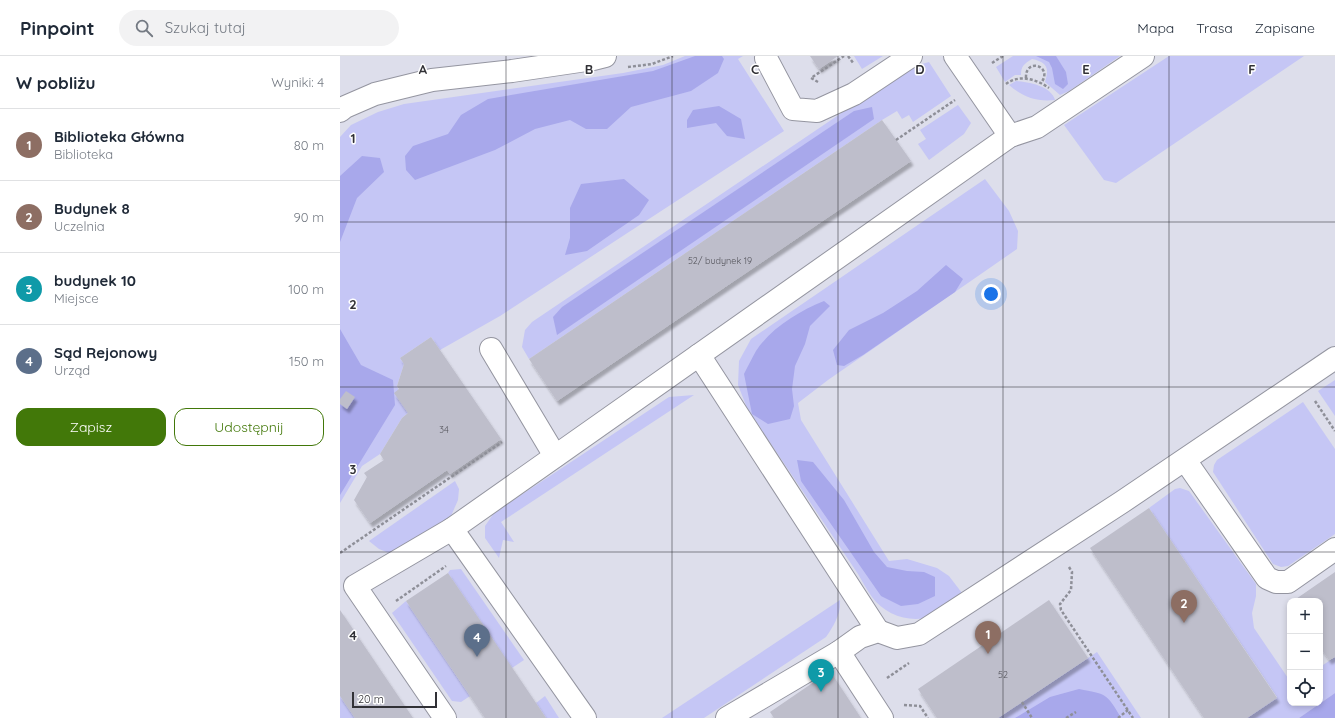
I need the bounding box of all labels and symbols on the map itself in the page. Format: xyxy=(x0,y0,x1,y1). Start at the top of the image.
text: A xyxy=(419,61,428,77)
text: B xyxy=(585,61,593,77)
text: C xyxy=(751,61,759,77)
text: D xyxy=(915,61,925,77)
text: E xyxy=(1082,61,1090,77)
text: F xyxy=(1248,61,1256,77)
text: 1 xyxy=(350,130,356,146)
house number: 52/ budynek 19 xyxy=(688,255,752,266)
your location xyxy=(981,284,1001,304)
text: 2 xyxy=(349,296,357,312)
house number: 34 xyxy=(439,424,449,435)
text: 3 xyxy=(350,461,357,477)
pin: 2 xyxy=(1171,590,1197,623)
pin: 1 xyxy=(975,621,1001,654)
pin: 4 xyxy=(464,624,490,657)
text: 4 xyxy=(349,627,357,643)
pin: 3 xyxy=(808,659,834,692)
house number: 52 xyxy=(998,669,1008,680)
scale bar xyxy=(352,690,437,709)

